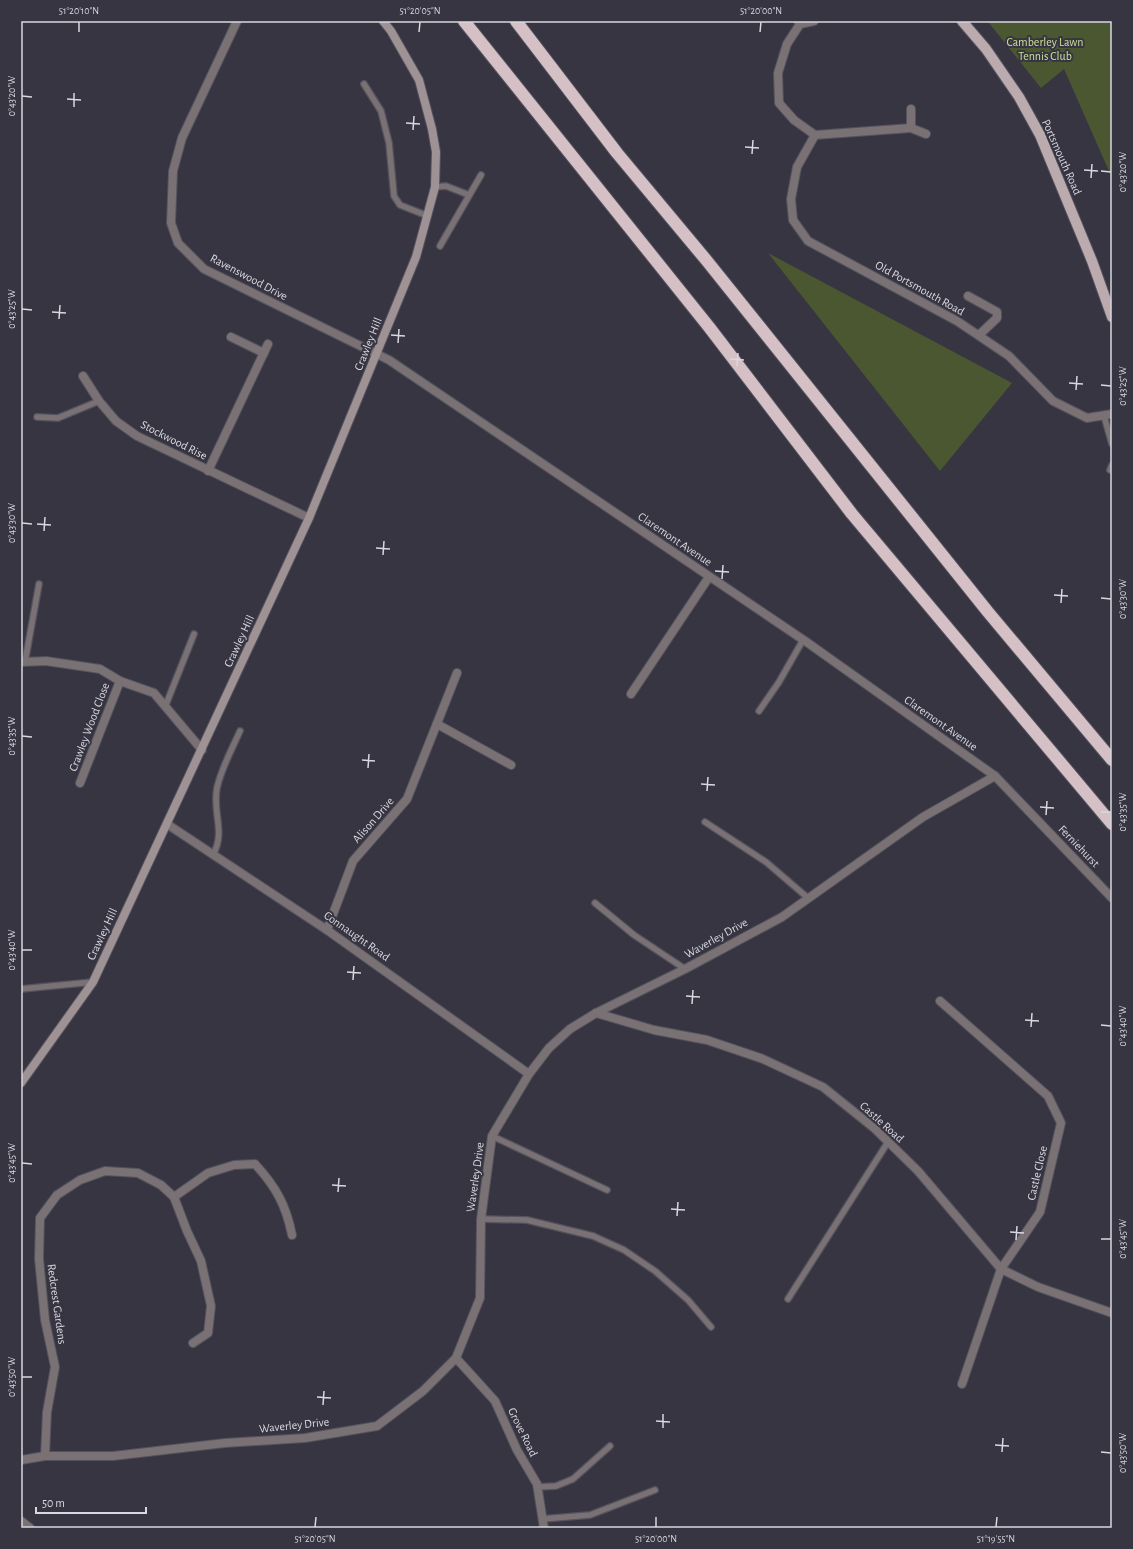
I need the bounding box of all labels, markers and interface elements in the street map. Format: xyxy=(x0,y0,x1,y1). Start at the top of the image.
text: 51°20'10"N xyxy=(59,6,99,16)
text: 51°20'05"N xyxy=(399,6,441,16)
text: 51°20'00"N xyxy=(740,6,782,16)
park label: Camberley Lawn Tennis Club xyxy=(1006,36,1084,62)
text: 0°43'20"W xyxy=(7,76,17,116)
street label: Portsmouth Road xyxy=(1040,117,1084,197)
text: 0°43'20"W xyxy=(1118,152,1128,192)
street label: Ravenswood Drive xyxy=(208,252,290,302)
street label: Old Portsmouth Road xyxy=(873,259,967,317)
text: 0°43'25"W xyxy=(7,289,17,329)
street label: Crawley Hill xyxy=(352,316,385,373)
text: 0°43'25"W xyxy=(1118,366,1128,406)
street label: Stockwood Rise xyxy=(139,418,209,462)
text: 0°43'30"W xyxy=(7,503,17,543)
street label: Claremont Avenue xyxy=(636,510,714,568)
text: 0°43'30"W xyxy=(1118,579,1128,619)
street label: Crawley Hill xyxy=(222,613,257,669)
street label: Crawley Wood Close xyxy=(67,681,112,773)
street label: Claremont Avenue xyxy=(902,693,980,753)
text: 0°43'35"W xyxy=(7,716,17,755)
text: 0°43'35"W xyxy=(1118,792,1128,831)
street label: Alison Drive xyxy=(350,795,396,845)
street label: Ferniehurst xyxy=(1056,823,1102,869)
street label: Crawley Hill xyxy=(85,906,120,962)
street label: Connaught Road xyxy=(322,909,392,963)
street label: Waverley Drive xyxy=(682,916,750,961)
text: 0°43'40"W xyxy=(7,930,17,970)
text: 0°43'40"W xyxy=(1118,1006,1128,1046)
street label: Castle Road xyxy=(858,1099,906,1145)
street label: Waverley Drive xyxy=(464,1141,487,1213)
text: 0°43'45"W xyxy=(7,1143,17,1183)
street label: Castle Close xyxy=(1025,1145,1049,1201)
text: 0°43'45"W xyxy=(1118,1219,1128,1259)
street label: Redcrest Gardens xyxy=(45,1263,69,1345)
text: 0°43'50"W xyxy=(7,1357,17,1397)
street label: Grove Road xyxy=(506,1406,540,1458)
street label: Waverley Drive xyxy=(258,1415,330,1436)
text: 0°43'50"W xyxy=(1118,1433,1128,1473)
scale bar xyxy=(36,1489,146,1515)
text: 50 m xyxy=(42,1497,65,1509)
text: 51°20'05"N xyxy=(294,1534,336,1544)
text: 51°20'00"N xyxy=(635,1534,677,1544)
text: 51°19'55"N xyxy=(977,1534,1015,1544)

